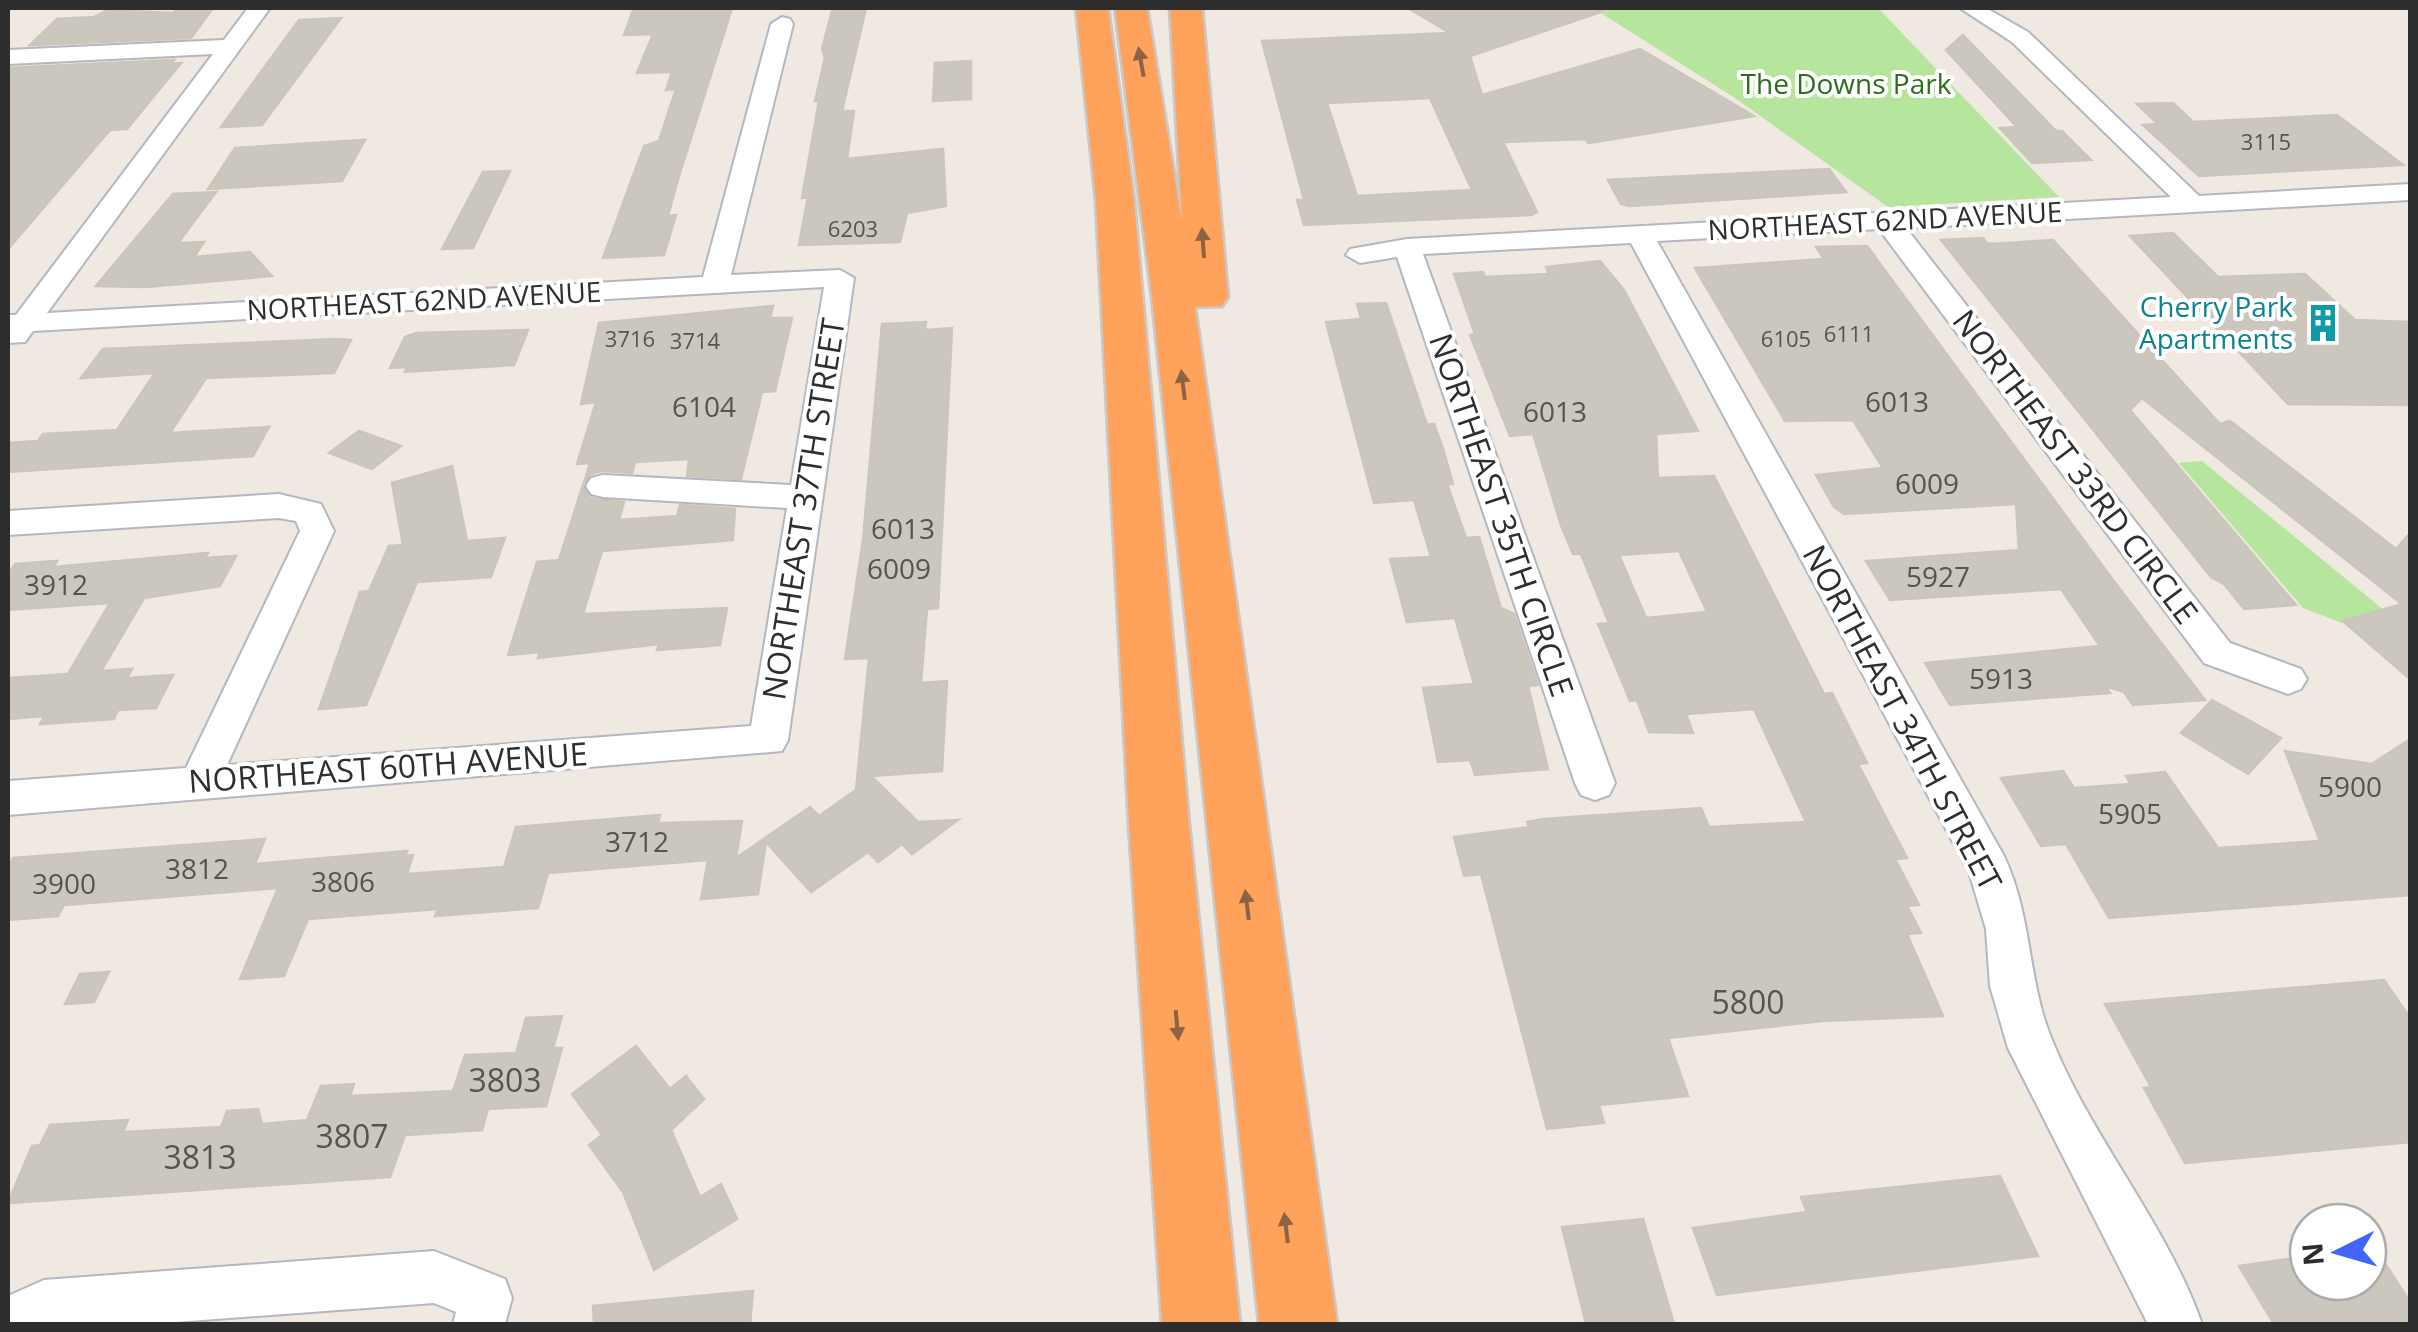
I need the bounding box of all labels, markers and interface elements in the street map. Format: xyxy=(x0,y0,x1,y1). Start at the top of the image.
one-way arrow xyxy=(1133,46,1148,77)
park label: The Downs Park xyxy=(1741,64,1952,102)
house number: 3115 xyxy=(2241,126,2291,156)
street label: NORTHEAST 62ND AVENUE xyxy=(1707,192,2063,248)
house number: 6203 xyxy=(828,213,878,243)
one-way arrow xyxy=(1195,226,1211,258)
street label: NORTHEAST 62ND AVENUE xyxy=(246,272,602,328)
place label: Cherry Park Apartments xyxy=(2139,287,2293,357)
street label: NORTHEAST 33RD CIRCLE xyxy=(1944,300,2209,632)
building icon: Cherry Park Apartments xyxy=(2302,302,2344,344)
street label: NORTHEAST 37TH STREET xyxy=(751,315,854,703)
house number: 6111 xyxy=(1824,318,1874,348)
house number: 3716 xyxy=(605,323,655,353)
house number: 6105 xyxy=(1761,323,1811,353)
house number: 3714 xyxy=(670,325,721,355)
street label: NORTHEAST 35TH CIRCLE xyxy=(1420,327,1585,702)
one-way arrow xyxy=(1175,368,1191,400)
house number: 6013 xyxy=(1865,382,1929,420)
house number: 6104 xyxy=(672,387,736,425)
house number: 6013 xyxy=(1523,392,1587,430)
house number: 6009 xyxy=(1895,464,1959,502)
house number: 6013 xyxy=(871,509,935,547)
street label: NORTHEAST 34TH STREET xyxy=(1794,537,2013,898)
house number: 6009 xyxy=(867,549,931,587)
house number: 5927 xyxy=(1906,557,1970,595)
house number: 3912 xyxy=(24,565,88,603)
house number: 5913 xyxy=(1969,659,2033,697)
street label: NORTHEAST 60TH AVENUE xyxy=(187,731,589,802)
house number: 5900 xyxy=(2318,767,2382,805)
house number: 5905 xyxy=(2098,794,2162,832)
house number: 3712 xyxy=(605,822,669,860)
house number: 3812 xyxy=(165,849,229,887)
house number: 3806 xyxy=(311,862,375,900)
house number: 3900 xyxy=(32,864,96,902)
one-way arrow xyxy=(1239,889,1255,920)
house number: 5800 xyxy=(1711,980,1785,1023)
one-way arrow xyxy=(1170,1010,1186,1042)
house number: 3803 xyxy=(468,1058,542,1101)
house number: 3807 xyxy=(315,1114,389,1157)
house number: 3813 xyxy=(163,1135,237,1178)
north arrow xyxy=(2288,1202,2388,1302)
one-way arrow xyxy=(1278,1211,1294,1243)
text: N xyxy=(2292,1241,2332,1267)

